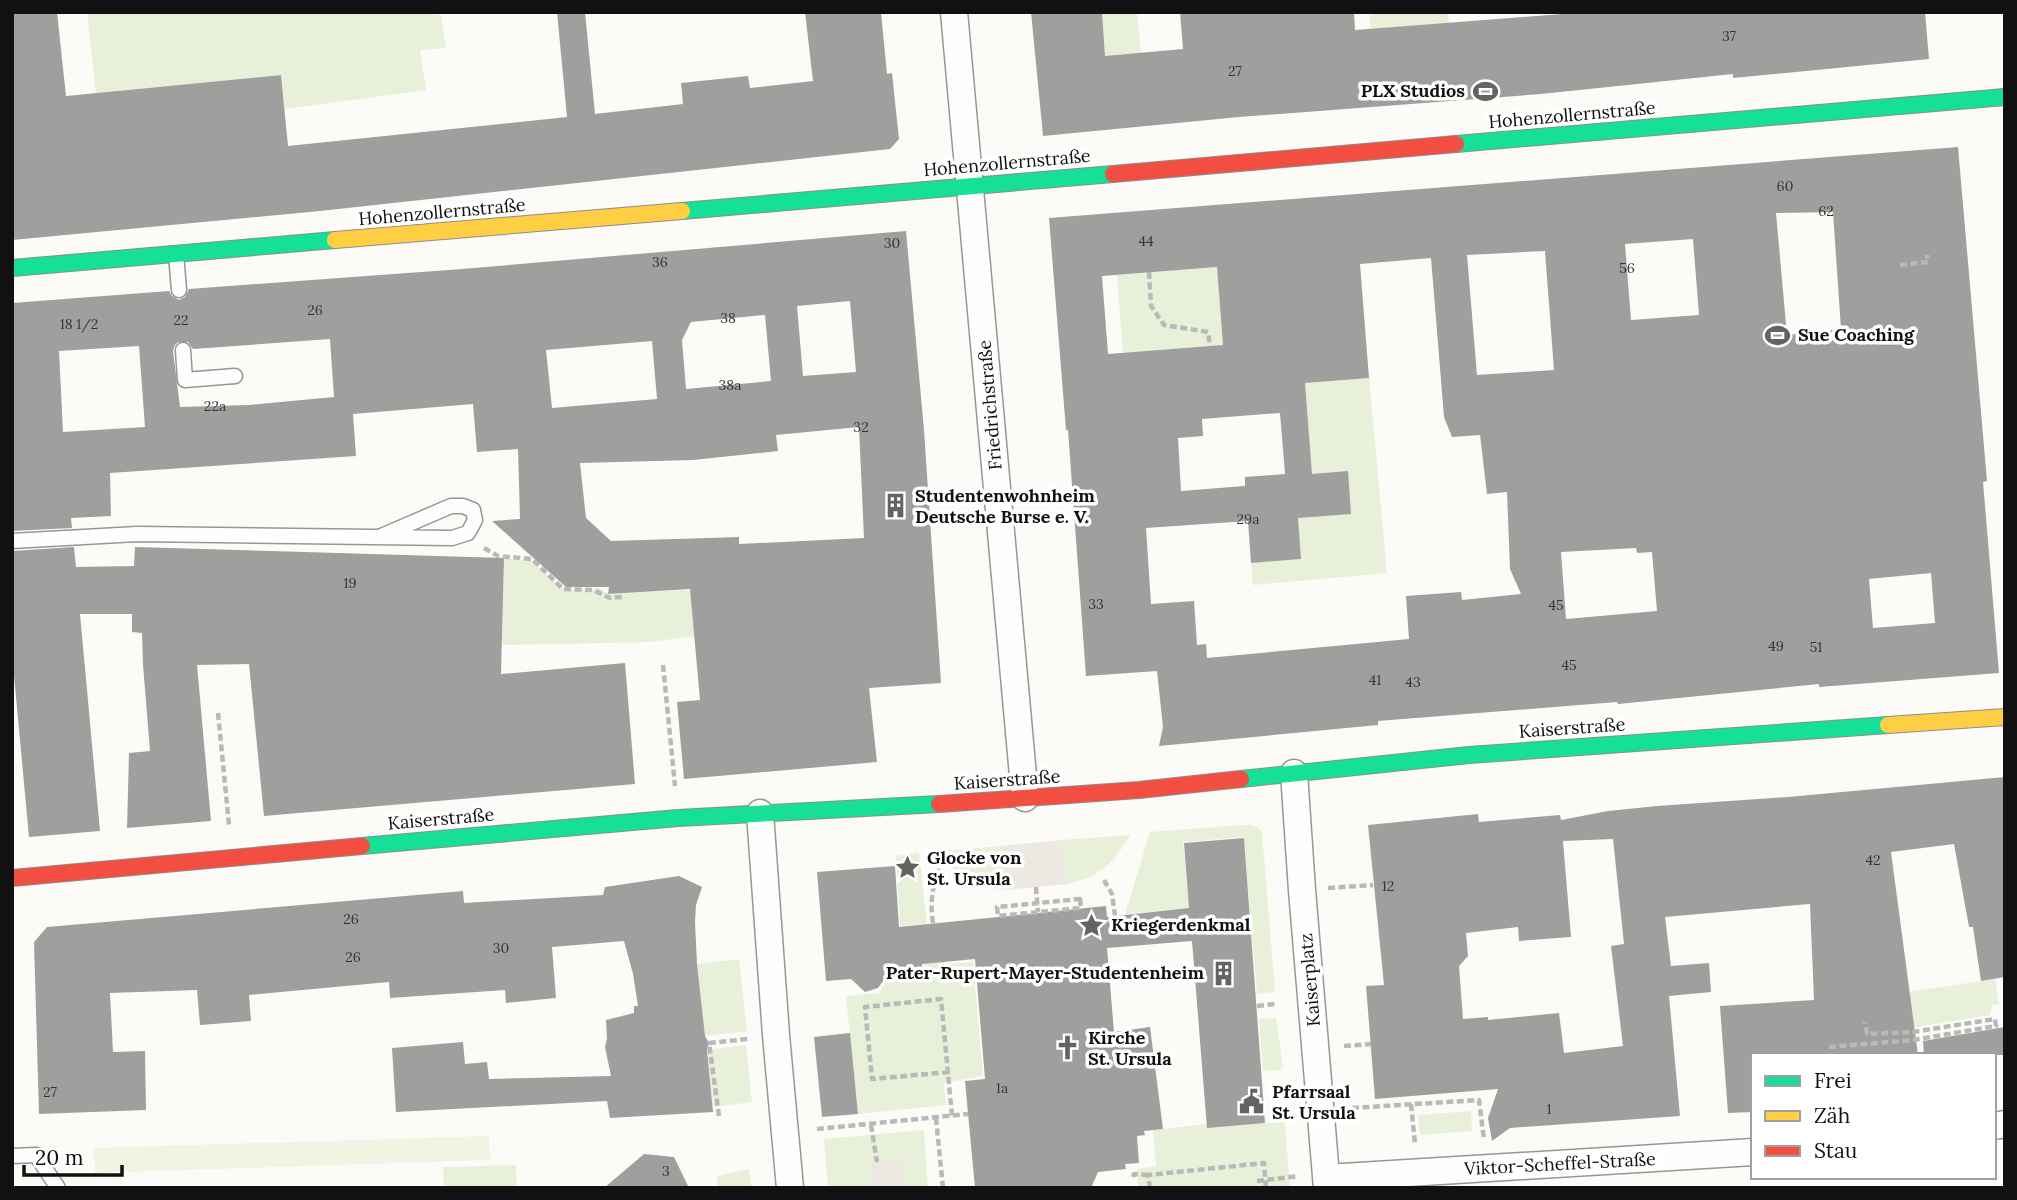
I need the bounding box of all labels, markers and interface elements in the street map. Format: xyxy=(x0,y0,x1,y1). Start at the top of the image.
house number: 37 xyxy=(1722,27,1737,45)
house number: 27 xyxy=(1228,62,1243,80)
sports icon: PLX Studios xyxy=(1471,77,1499,105)
place label: PLX Studios xyxy=(1361,79,1465,102)
street label: Hohenzollernstraße xyxy=(1487,96,1657,133)
street label: Hohenzollernstraße xyxy=(922,144,1092,181)
house number: 60 xyxy=(1777,177,1793,195)
street label: Hohenzollernstraße xyxy=(357,193,527,230)
house number: 62 xyxy=(1818,202,1834,220)
house number: 44 xyxy=(1138,232,1154,250)
house number: 30 xyxy=(884,234,900,252)
house number: 36 xyxy=(652,253,668,271)
house number: 56 xyxy=(1619,259,1635,277)
house number: 26 xyxy=(307,301,323,319)
house number: 38 xyxy=(720,309,736,327)
house number: 22 xyxy=(173,311,189,329)
house number: 18 1/2 xyxy=(60,315,98,333)
sports icon: Sue Coaching xyxy=(1764,321,1792,349)
place label: Sue Coaching xyxy=(1798,323,1915,346)
street label: Friedrichstraße xyxy=(972,339,1007,471)
house number: 38a xyxy=(719,376,741,394)
house number: 22a xyxy=(204,397,226,415)
house number: 32 xyxy=(853,418,869,436)
place label: Studentenwohnheim Deutsche Burse e. V. xyxy=(915,484,1095,528)
building icon: Studentenwohnheim Deutsche Burse e. V. xyxy=(881,492,909,520)
house number: 29a xyxy=(1237,510,1259,528)
house number: 19 xyxy=(343,574,357,592)
house number: 33 xyxy=(1088,595,1104,613)
house number: 45 xyxy=(1548,596,1564,614)
house number: 49 xyxy=(1768,637,1784,655)
house number: 51 xyxy=(1810,638,1822,656)
house number: 45 xyxy=(1561,656,1577,674)
house number: 41 xyxy=(1369,671,1381,689)
house number: 43 xyxy=(1405,673,1421,691)
street label: Kaiserstraße xyxy=(1518,712,1626,743)
street label: Kaiserstraße xyxy=(953,764,1061,795)
street label: Kaiserstraße xyxy=(387,802,495,835)
place label: Glocke von St. Ursula xyxy=(927,846,1022,890)
house number: 42 xyxy=(1865,851,1881,869)
place icon: Glocke von St. Ursula xyxy=(893,854,921,882)
house number: 12 xyxy=(1382,877,1394,895)
house number: 26 xyxy=(343,910,359,928)
place icon: Kriegerdenkmal xyxy=(1077,911,1105,939)
place label: Kriegerdenkmal xyxy=(1111,913,1251,936)
street label: Kaiserplatz xyxy=(1294,932,1325,1028)
house number: 30 xyxy=(493,939,509,957)
house number: 26 xyxy=(345,948,361,966)
building icon: Pater-Rupert-Mayer-Studentenheim xyxy=(1210,959,1238,987)
place label: Pater-Rupert-Mayer-Studentenheim xyxy=(886,961,1204,984)
place label: Kirche St. Ursula xyxy=(1088,1026,1172,1070)
church icon: Kirche St. Ursula xyxy=(1054,1034,1082,1062)
legend xyxy=(1751,1053,1996,1179)
text: Frei xyxy=(1814,1067,1852,1094)
house number: 1a xyxy=(996,1079,1008,1097)
place label: Pfarrsaal St. Ursula xyxy=(1272,1080,1356,1124)
house number: 27 xyxy=(43,1083,58,1101)
public building icon: Pfarrsaal St. Ursula xyxy=(1238,1088,1266,1116)
house number: 1 xyxy=(1546,1100,1552,1118)
text: Zäh xyxy=(1814,1102,1850,1129)
scale bar xyxy=(24,1134,122,1178)
text: Stau xyxy=(1814,1137,1857,1164)
text: 20 m xyxy=(35,1144,84,1171)
street label: Viktor-Scheffel-Straße xyxy=(1463,1147,1657,1180)
house number: 3 xyxy=(662,1162,670,1180)

